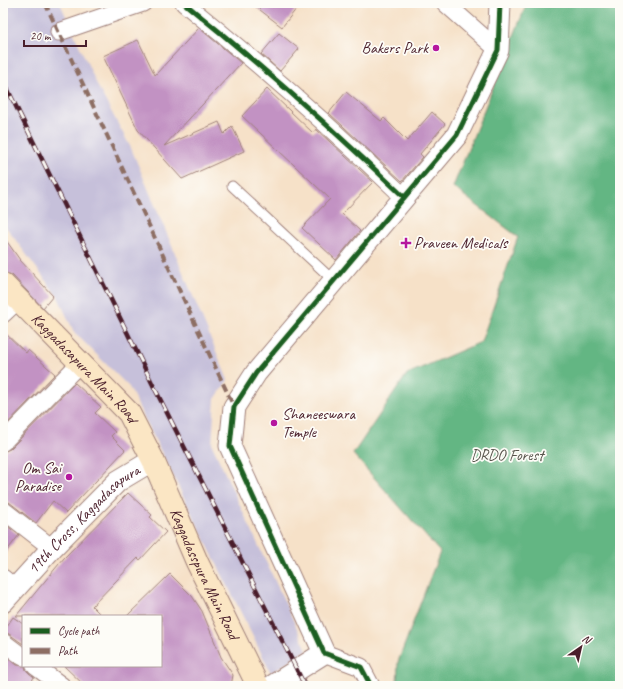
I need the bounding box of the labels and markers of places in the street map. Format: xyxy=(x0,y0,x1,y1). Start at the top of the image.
place label: Bakers Park xyxy=(362,38,429,58)
marker: Bakers Park xyxy=(431,43,441,53)
place label: Praveen Medicals xyxy=(414,233,509,253)
marker: Praveen Medicals xyxy=(401,238,411,248)
place label: Shaneeswara Temple xyxy=(282,404,357,442)
marker: Shaneeswara Temple xyxy=(269,418,279,428)
place label: Om Sai Paradise xyxy=(15,458,63,496)
marker: Om Sai Paradise xyxy=(64,472,74,482)

